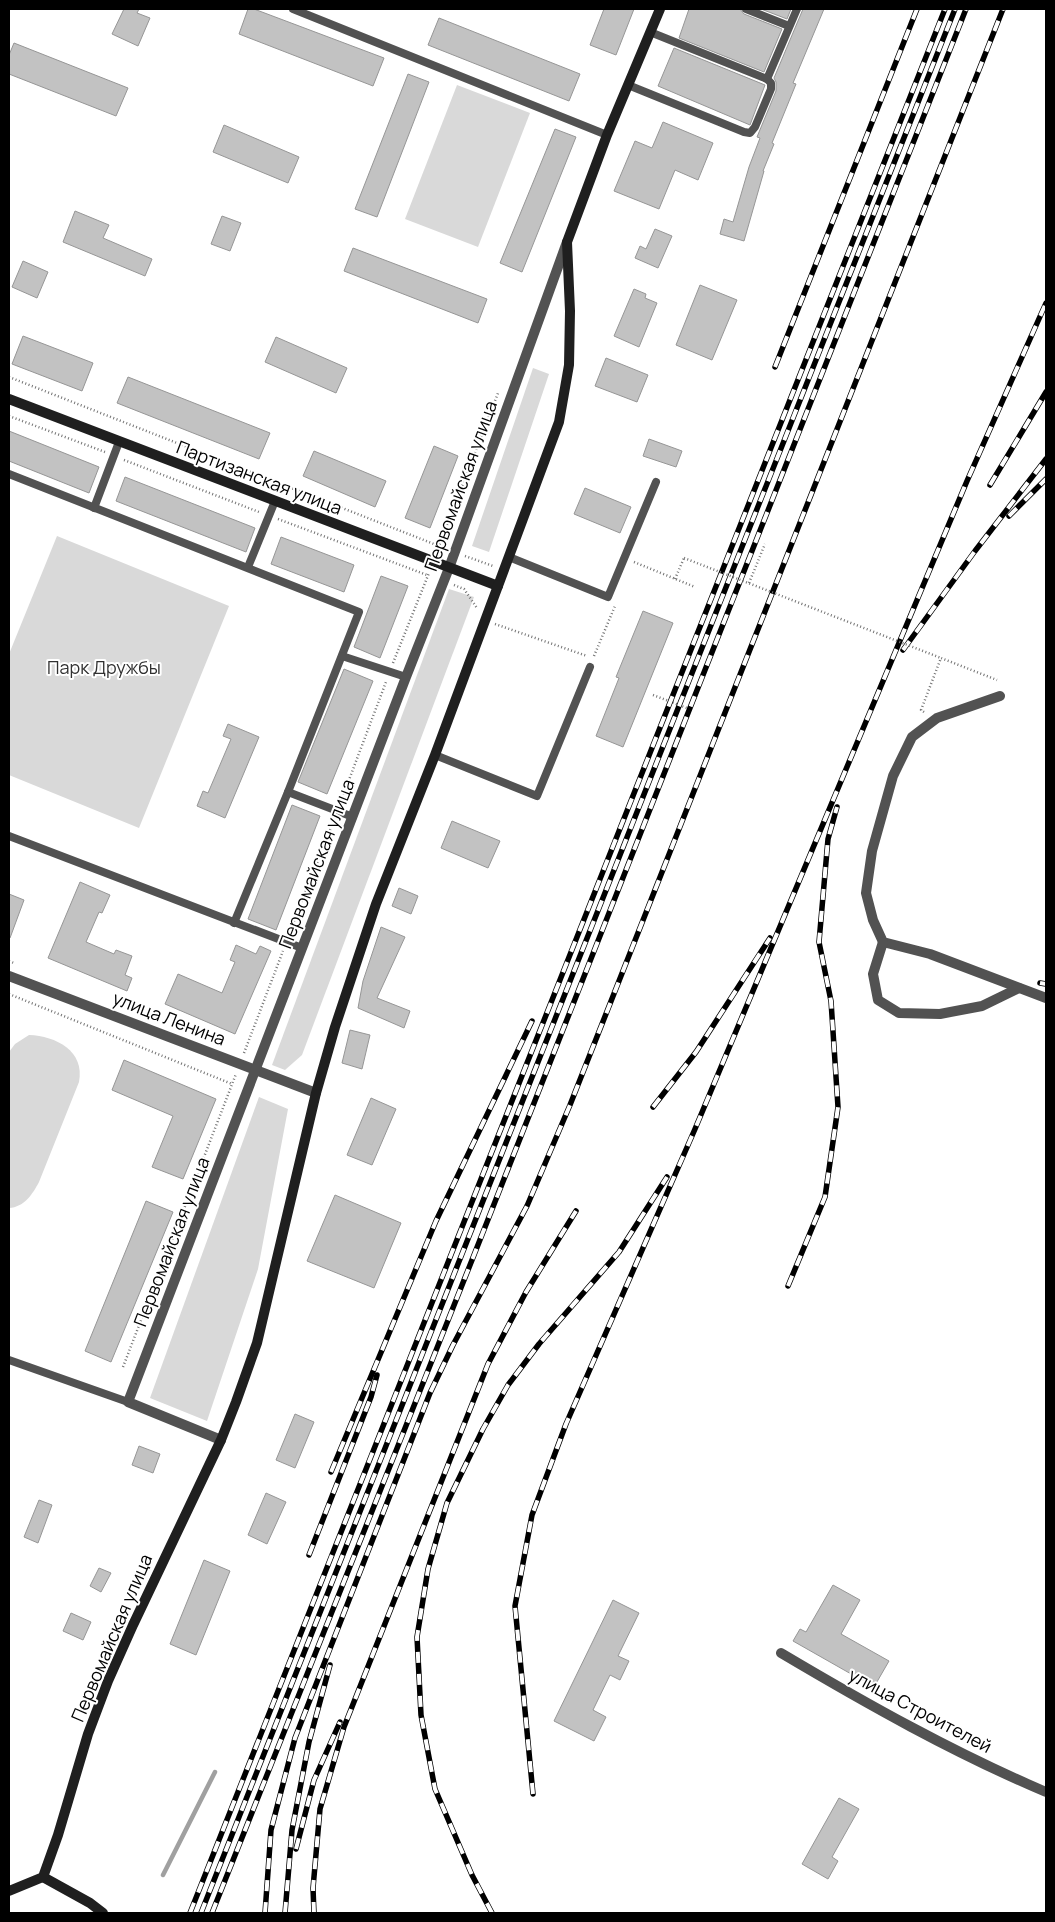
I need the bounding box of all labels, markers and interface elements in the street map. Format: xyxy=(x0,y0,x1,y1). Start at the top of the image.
street label: Первомайская улица xyxy=(418,397,502,574)
street label: Партизанская улица xyxy=(173,434,346,520)
park label: Парк Дружбы xyxy=(47,655,161,679)
street label: Первомайская улица xyxy=(273,775,360,952)
street label: улица Ленина xyxy=(109,986,229,1051)
street label: Первомайская улица xyxy=(128,1153,215,1330)
street label: Первомайская улица xyxy=(65,1550,157,1725)
street label: улица Строителей xyxy=(845,1662,996,1758)

